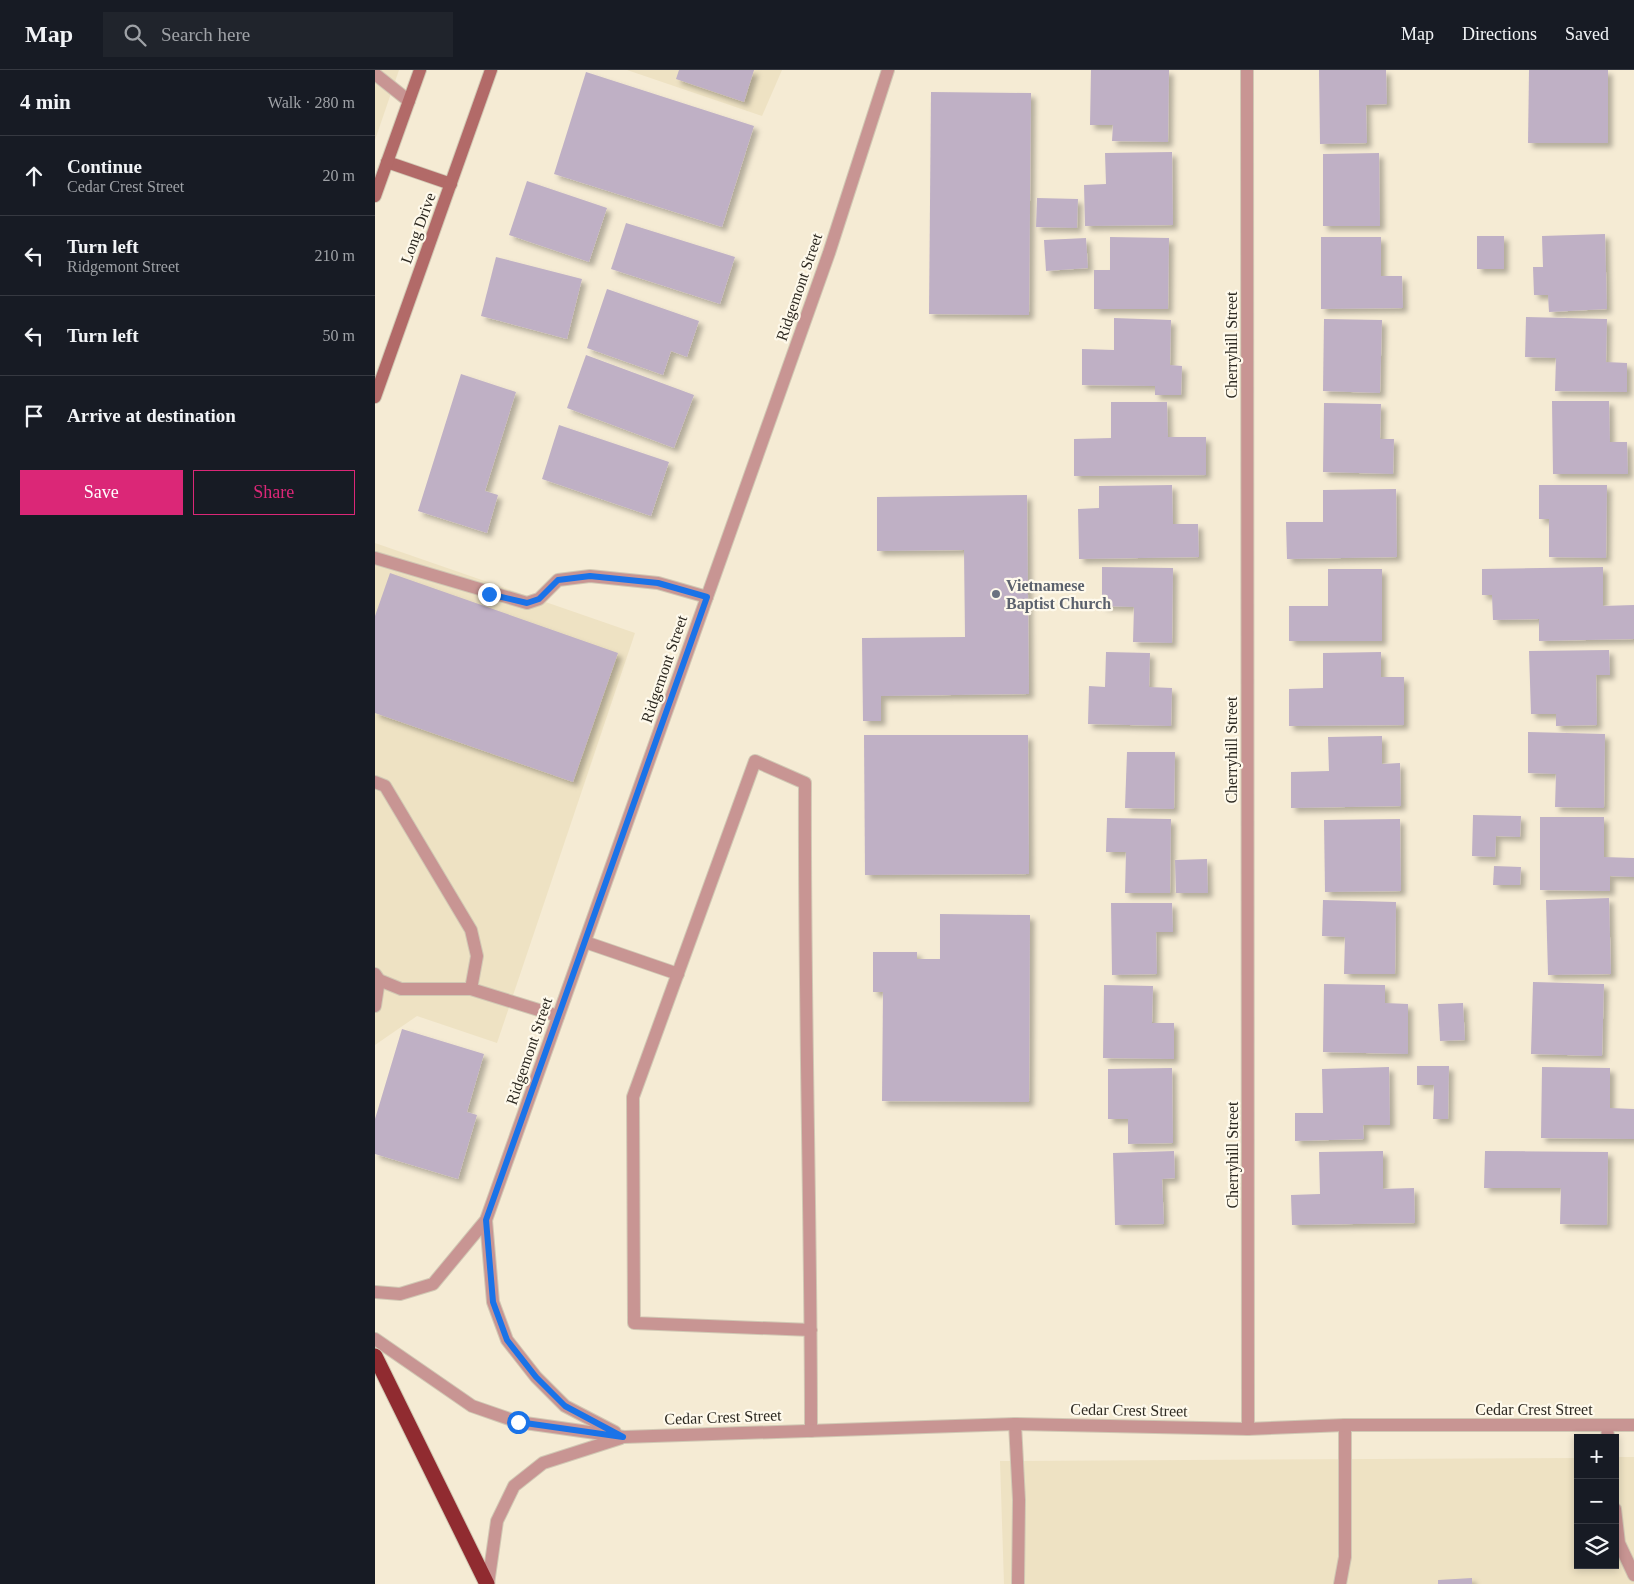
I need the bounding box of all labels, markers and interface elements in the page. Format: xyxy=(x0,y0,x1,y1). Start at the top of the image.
search box xyxy=(103,12,453,57)
text: Map xyxy=(25,21,73,47)
icon: search xyxy=(121,21,149,49)
text: Search here xyxy=(161,24,250,45)
text: Map xyxy=(1401,24,1434,44)
text: Directions xyxy=(1462,24,1537,44)
text: Saved xyxy=(1565,24,1609,44)
text: 4 min xyxy=(20,90,71,114)
text: Walk · 280 m xyxy=(268,94,355,111)
text: Continue xyxy=(67,156,142,177)
icon: ahead xyxy=(20,162,48,190)
text: 20 m xyxy=(323,167,355,184)
text: Cedar Crest Street xyxy=(67,178,184,195)
street label: Long Drive xyxy=(397,190,440,266)
street label: Ridgemont Street xyxy=(773,231,826,343)
text: Turn left xyxy=(67,236,139,257)
icon: left xyxy=(20,242,48,270)
text: 210 m xyxy=(315,247,355,264)
text: Ridgemont Street xyxy=(67,258,179,275)
street label: Cherryhill Street xyxy=(1223,291,1241,399)
icon: left xyxy=(20,322,48,350)
text: Turn left xyxy=(67,325,139,346)
text: 50 m xyxy=(323,327,355,344)
icon: arrive xyxy=(20,402,48,430)
text: Arrive at destination xyxy=(67,405,236,426)
button: Save xyxy=(20,470,183,515)
button: Share xyxy=(193,470,355,515)
place label: Vietnamese Baptist Church xyxy=(1006,577,1111,613)
route end xyxy=(478,583,501,606)
marker: Vietnamese Baptist Church xyxy=(990,588,1002,600)
street label: Ridgemont Street xyxy=(638,613,691,725)
street label: Cherryhill Street xyxy=(1223,696,1241,804)
street label: Ridgemont Street xyxy=(503,995,556,1107)
street label: Cherryhill Street xyxy=(1224,1101,1242,1209)
street label: Cedar Crest Street xyxy=(1070,1400,1188,1420)
street label: Cedar Crest Street xyxy=(1475,1401,1593,1418)
street label: Cedar Crest Street xyxy=(664,1406,782,1428)
route start xyxy=(507,1411,530,1434)
map controls xyxy=(1574,1434,1619,1569)
button: + xyxy=(1574,1434,1619,1479)
button: − xyxy=(1574,1479,1619,1524)
button: layers xyxy=(1574,1524,1619,1569)

